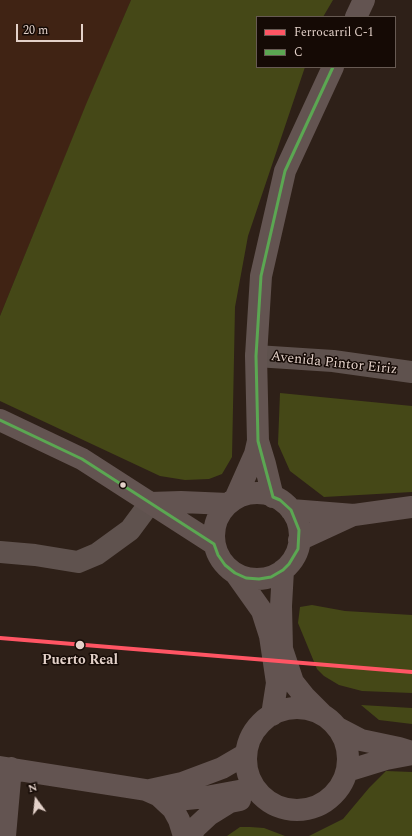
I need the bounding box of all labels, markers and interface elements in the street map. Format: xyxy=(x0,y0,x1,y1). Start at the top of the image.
scale bar xyxy=(18,16,85,42)
legend xyxy=(256,16,396,68)
text: 20 m xyxy=(23,21,48,40)
text: Ferrocarril C-1 xyxy=(294,23,374,42)
text: C xyxy=(294,43,303,62)
street label: Avenida Pintor Eiriz xyxy=(270,349,398,379)
unlabelled marker xyxy=(118,480,128,490)
marker: Puerto Real xyxy=(74,639,86,651)
place label: Puerto Real xyxy=(42,653,118,669)
text: N xyxy=(26,779,39,797)
north arrow xyxy=(16,780,56,820)

